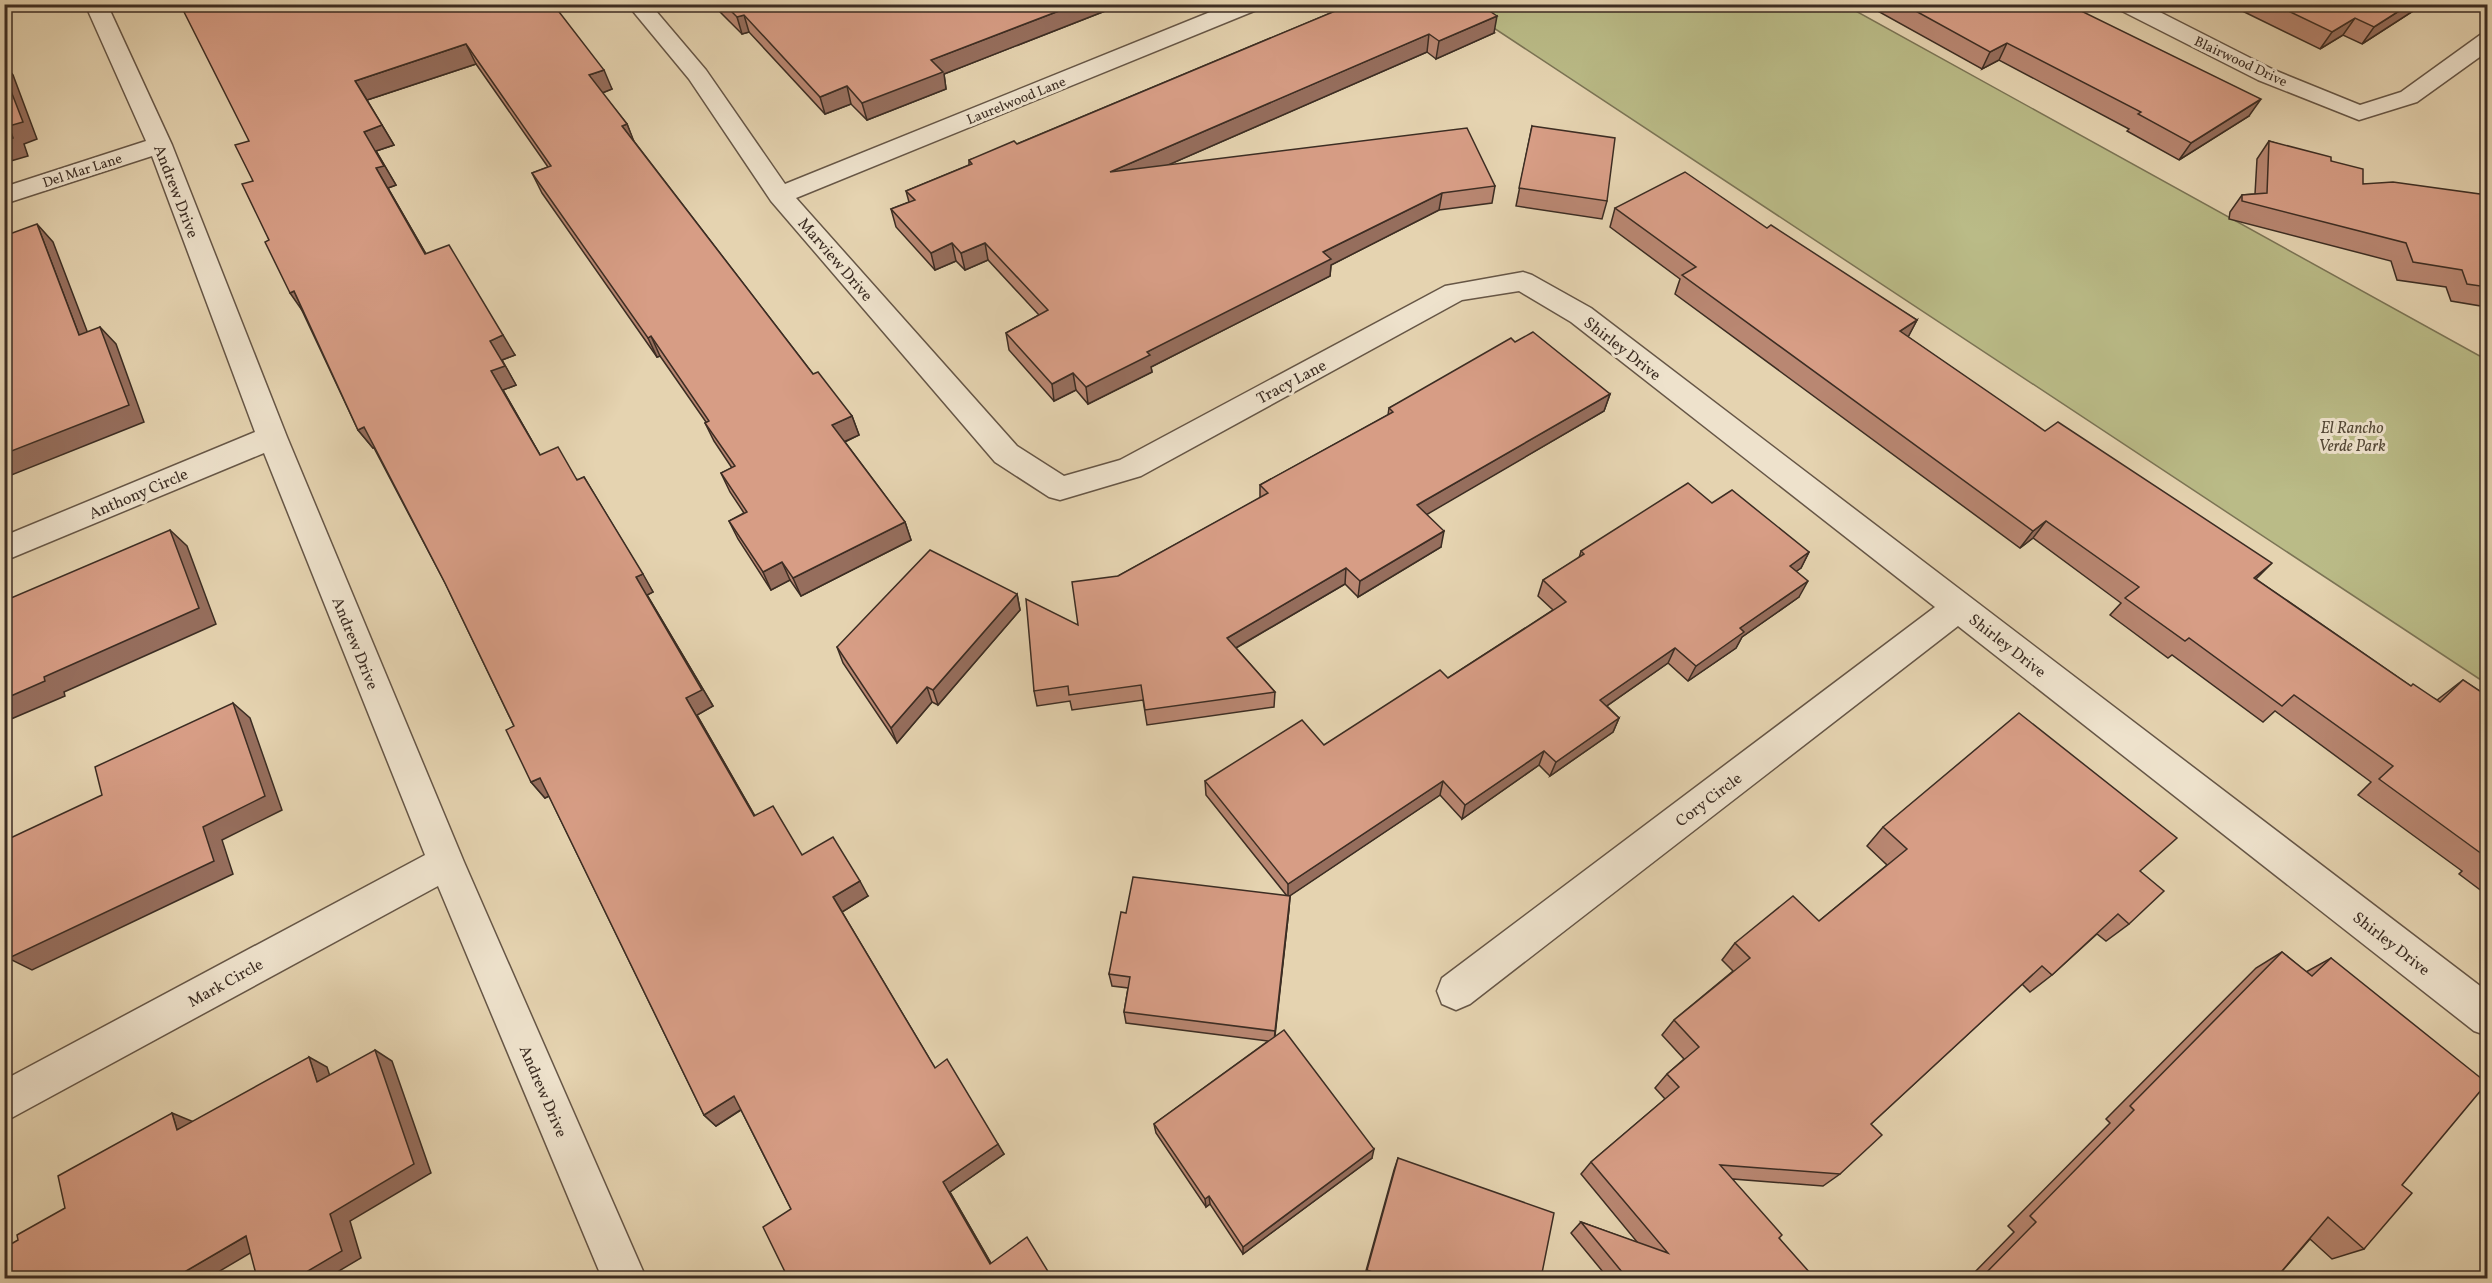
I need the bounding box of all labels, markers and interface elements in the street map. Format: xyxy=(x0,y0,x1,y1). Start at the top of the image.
street label: Blairwood Drive xyxy=(2191,33,2290,92)
street label: Laurelwood Lane xyxy=(964,73,1069,130)
street label: Andrew Drive xyxy=(147,142,203,241)
street label: Del Mar Lane xyxy=(40,150,125,193)
street label: Marview Drive xyxy=(792,214,877,307)
street label: Shirley Drive xyxy=(1579,312,1665,387)
street label: Tracy Lane xyxy=(1253,355,1331,410)
park label: El Rancho Verde Park xyxy=(2318,418,2386,458)
street label: Anthony Circle xyxy=(86,464,192,526)
street label: Andrew Drive xyxy=(326,594,383,693)
street label: Shirley Drive xyxy=(1964,609,2050,684)
street label: Cory Circle xyxy=(1671,768,1747,833)
street label: Shirley Drive xyxy=(2348,907,2434,982)
street label: Mark Circle xyxy=(185,954,267,1013)
street label: Andrew Drive xyxy=(513,1042,571,1141)

